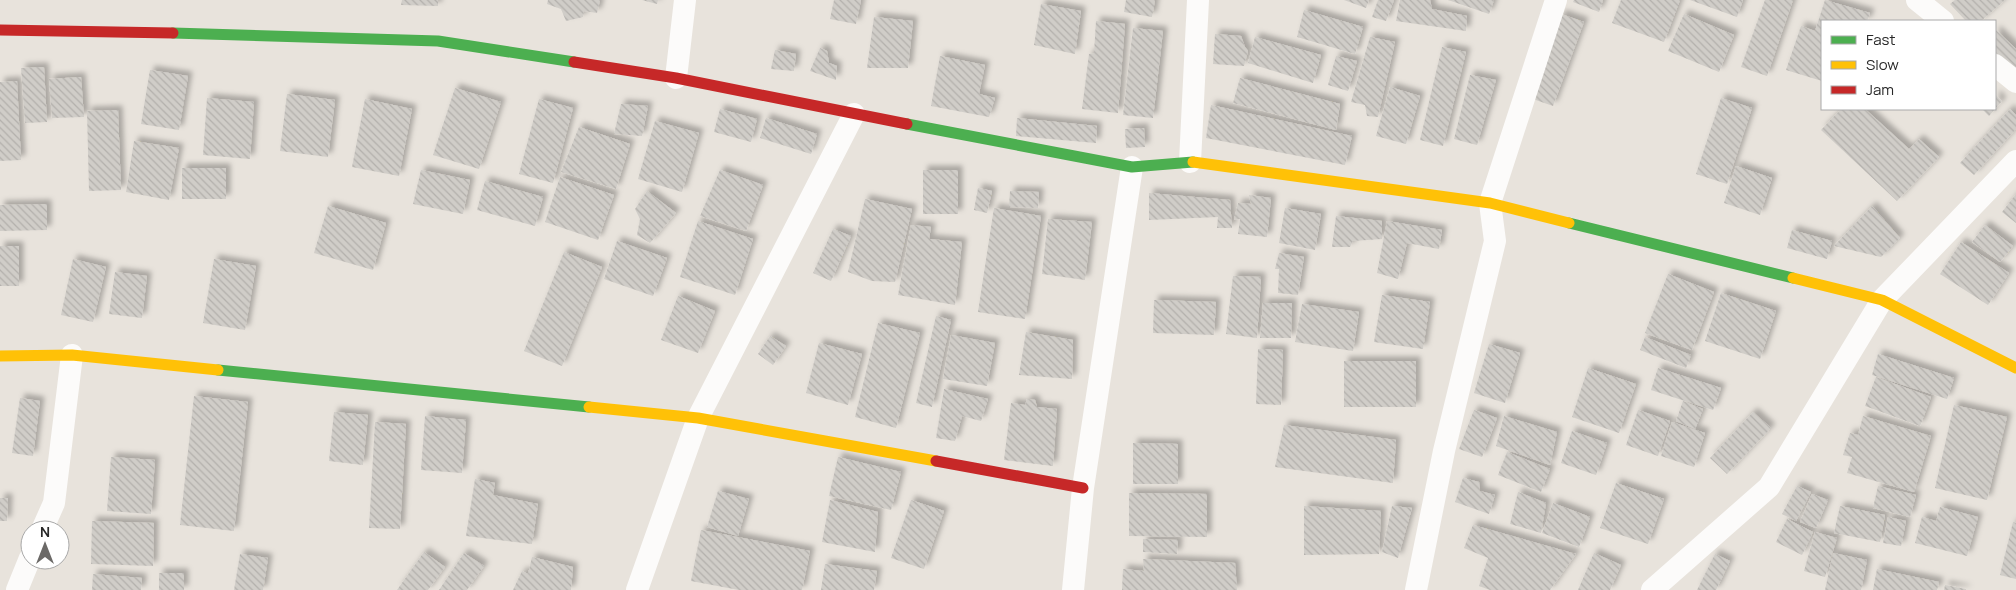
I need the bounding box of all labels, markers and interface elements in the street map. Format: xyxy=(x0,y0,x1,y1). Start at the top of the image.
legend xyxy=(1821,20,1996,110)
text: Fast xyxy=(1866,29,1895,50)
text: Slow xyxy=(1866,54,1899,75)
text: Jam xyxy=(1866,79,1894,100)
north arrow xyxy=(20,520,70,570)
text: N xyxy=(40,522,50,541)

